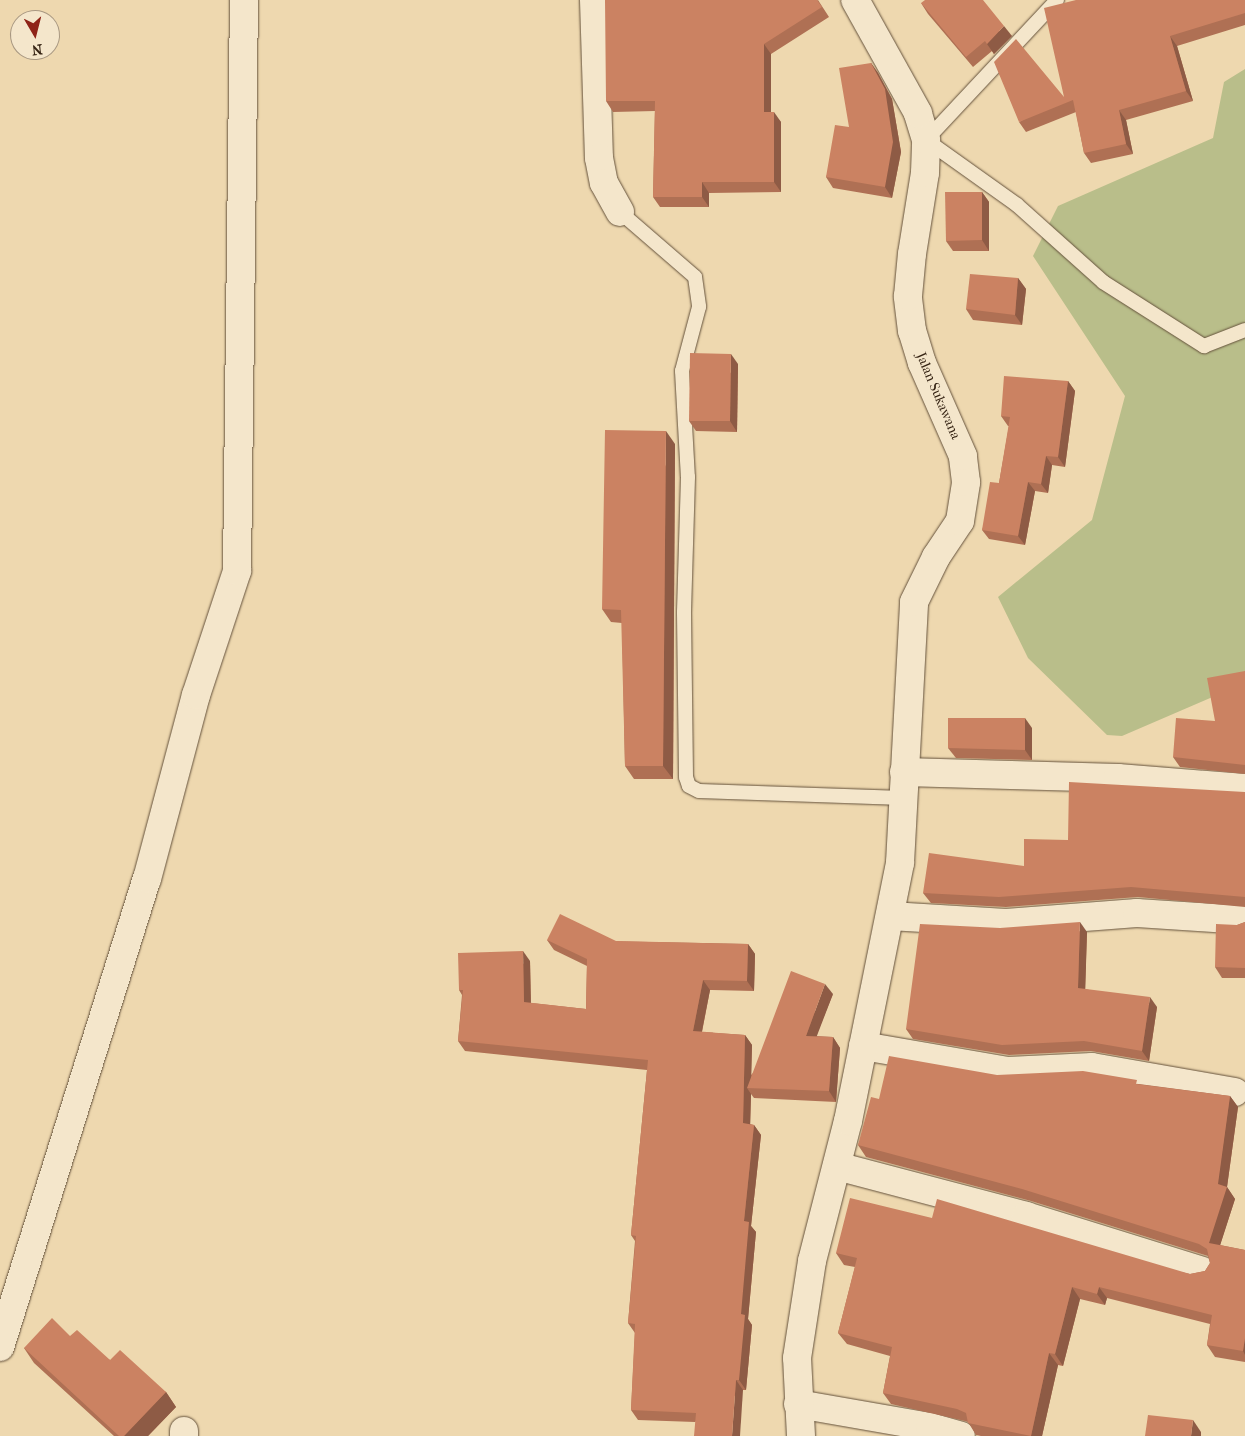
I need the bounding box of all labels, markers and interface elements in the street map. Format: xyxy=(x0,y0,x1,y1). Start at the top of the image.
north arrow xyxy=(10,10,60,60)
text: N xyxy=(31,40,43,59)
street label: Jalan Sukawana xyxy=(912,350,964,442)

